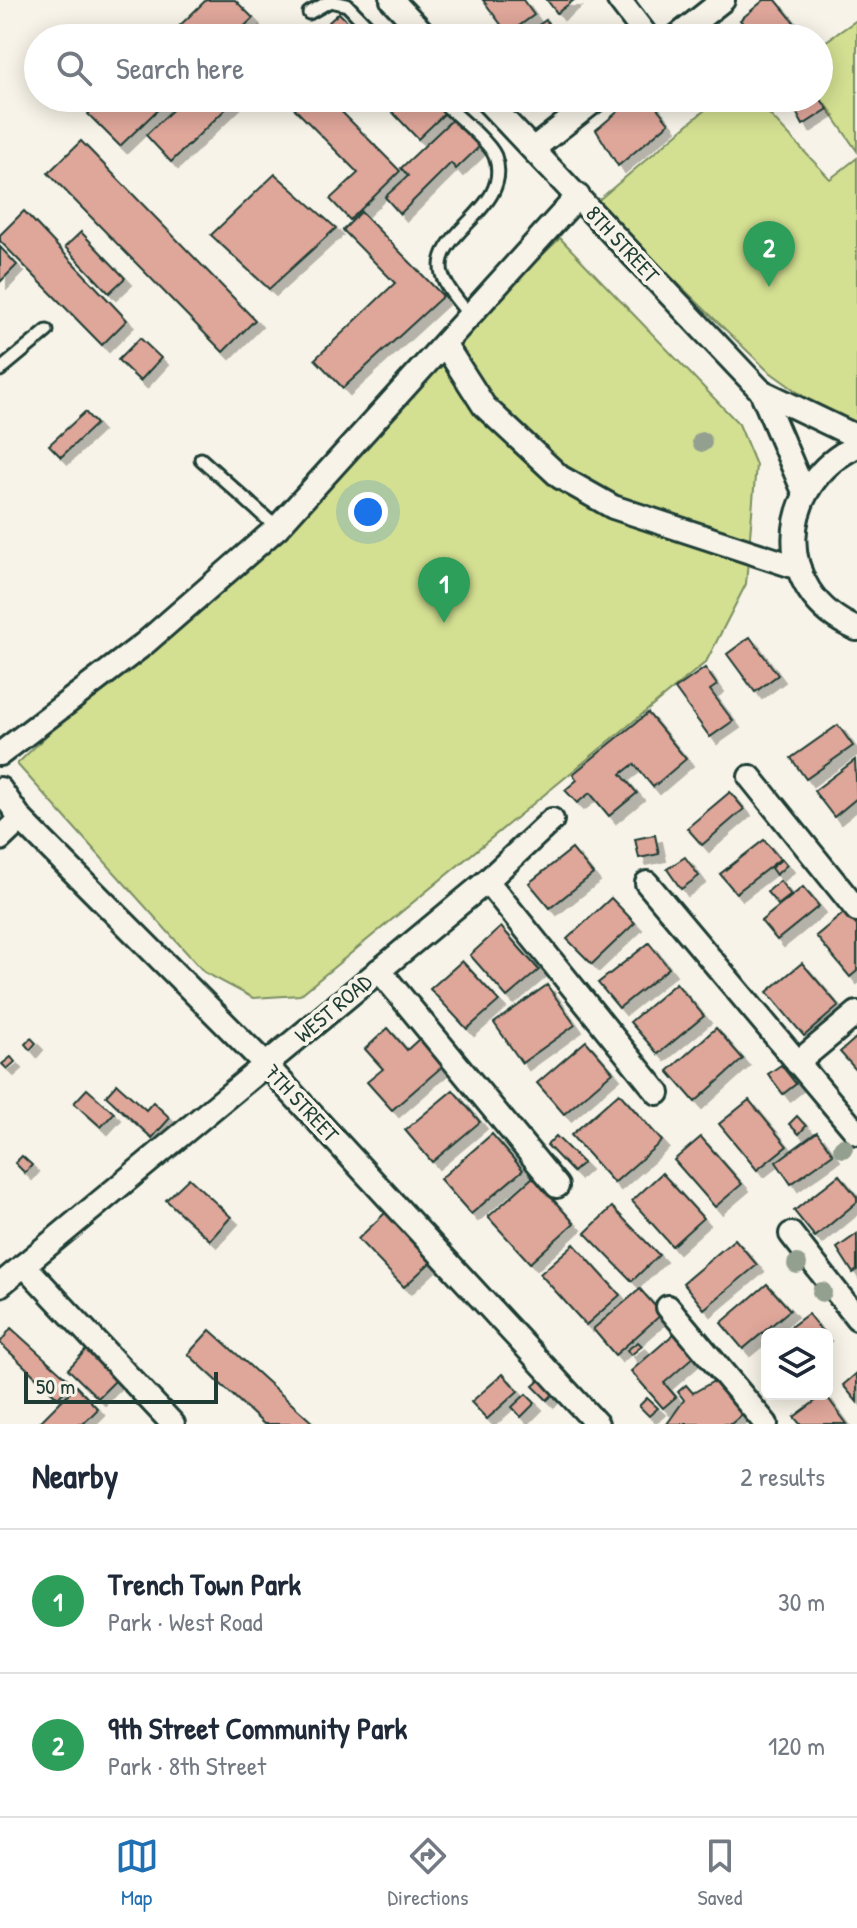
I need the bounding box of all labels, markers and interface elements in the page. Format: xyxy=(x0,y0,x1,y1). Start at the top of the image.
search box xyxy=(24,24,833,112)
icon: search xyxy=(52,46,96,90)
text: Search here xyxy=(116,48,244,88)
street label: 8TH STREET xyxy=(580,199,667,290)
pin: 2 xyxy=(743,221,795,287)
your location xyxy=(348,492,388,532)
pin: 1 xyxy=(418,557,470,623)
street label: WEST ROAD xyxy=(288,967,378,1049)
street label: 7TH STREET xyxy=(258,1057,346,1149)
map controls xyxy=(761,1328,833,1400)
button: layers xyxy=(761,1328,833,1400)
scale bar xyxy=(24,1368,218,1404)
text: 50 m xyxy=(36,1371,75,1401)
text: Nearby xyxy=(32,1453,118,1499)
text: 2 results xyxy=(740,1459,825,1494)
text: Trench Town Park xyxy=(108,1564,301,1604)
text: 1 xyxy=(53,1584,63,1619)
text: 30 m xyxy=(778,1584,825,1619)
text: Park · West Road xyxy=(108,1604,263,1639)
text: 9th Street Community Park xyxy=(108,1708,407,1748)
text: 2 xyxy=(52,1728,64,1763)
text: 120 m xyxy=(768,1728,825,1763)
text: Park · 8th Street xyxy=(108,1748,266,1783)
tab: Map xyxy=(115,1834,159,1912)
tab: Directions xyxy=(388,1834,469,1912)
tab: Saved xyxy=(698,1834,742,1912)

